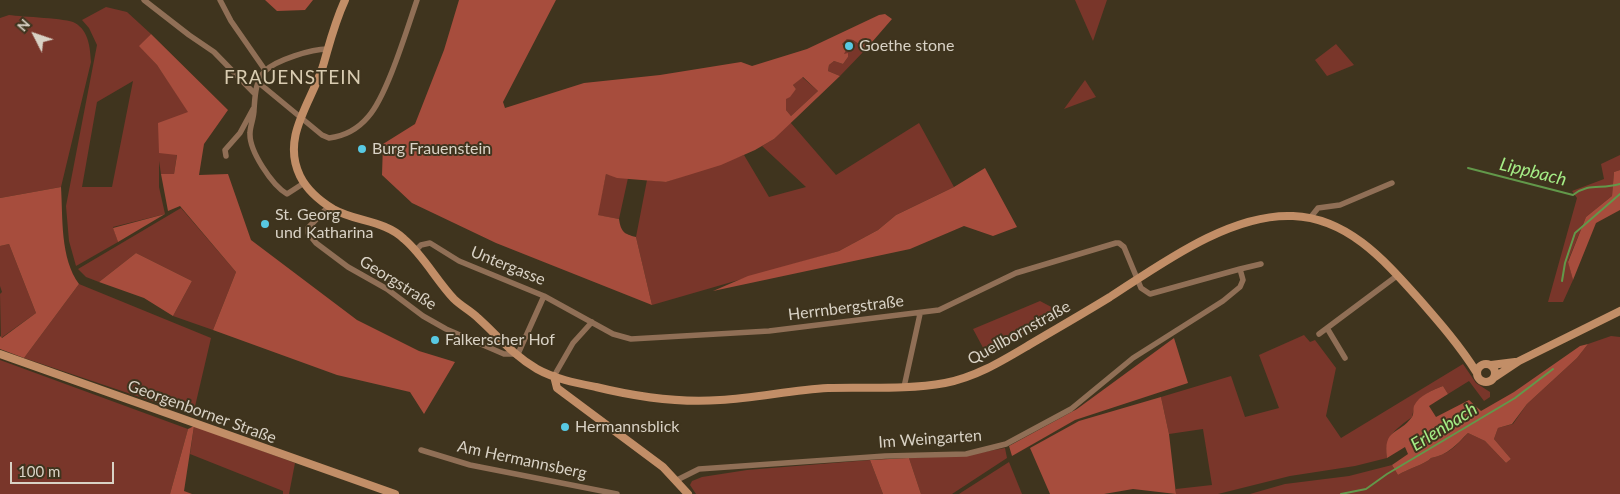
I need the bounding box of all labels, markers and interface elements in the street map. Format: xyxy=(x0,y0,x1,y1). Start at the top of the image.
north arrow xyxy=(10,10,60,60)
text: N xyxy=(13,15,33,34)
place label: Goethe stone xyxy=(859,36,954,56)
marker: Goethe stone xyxy=(843,40,855,52)
district label: FRAUENSTEIN xyxy=(223,67,363,89)
place label: Burg Frauenstein xyxy=(372,139,491,159)
marker: Burg Frauenstein xyxy=(356,143,368,155)
water label: Lippbach xyxy=(1497,153,1569,191)
place label: St. Georg und Katharina xyxy=(275,205,373,243)
marker: St. Georg und Katharina xyxy=(259,218,271,230)
street label: Untergasse xyxy=(468,242,548,290)
street label: Georgstraße xyxy=(356,252,440,314)
street label: Herrnbergstraße xyxy=(787,291,905,325)
street label: Quellbornstraße xyxy=(964,297,1074,369)
place label: Falkerscher Hof xyxy=(445,330,555,350)
marker: Falkerscher Hof xyxy=(429,334,441,346)
street label: Georgenborner Straße xyxy=(125,376,279,448)
water label: Erlenbach xyxy=(1407,398,1481,456)
place label: Hermannsblick xyxy=(575,417,679,437)
marker: Hermannsblick xyxy=(559,421,571,433)
street label: Im Weingarten xyxy=(878,426,982,452)
street label: Am Hermannsberg xyxy=(456,437,588,483)
scale bar xyxy=(12,452,116,484)
text: 100 m xyxy=(18,462,60,480)

